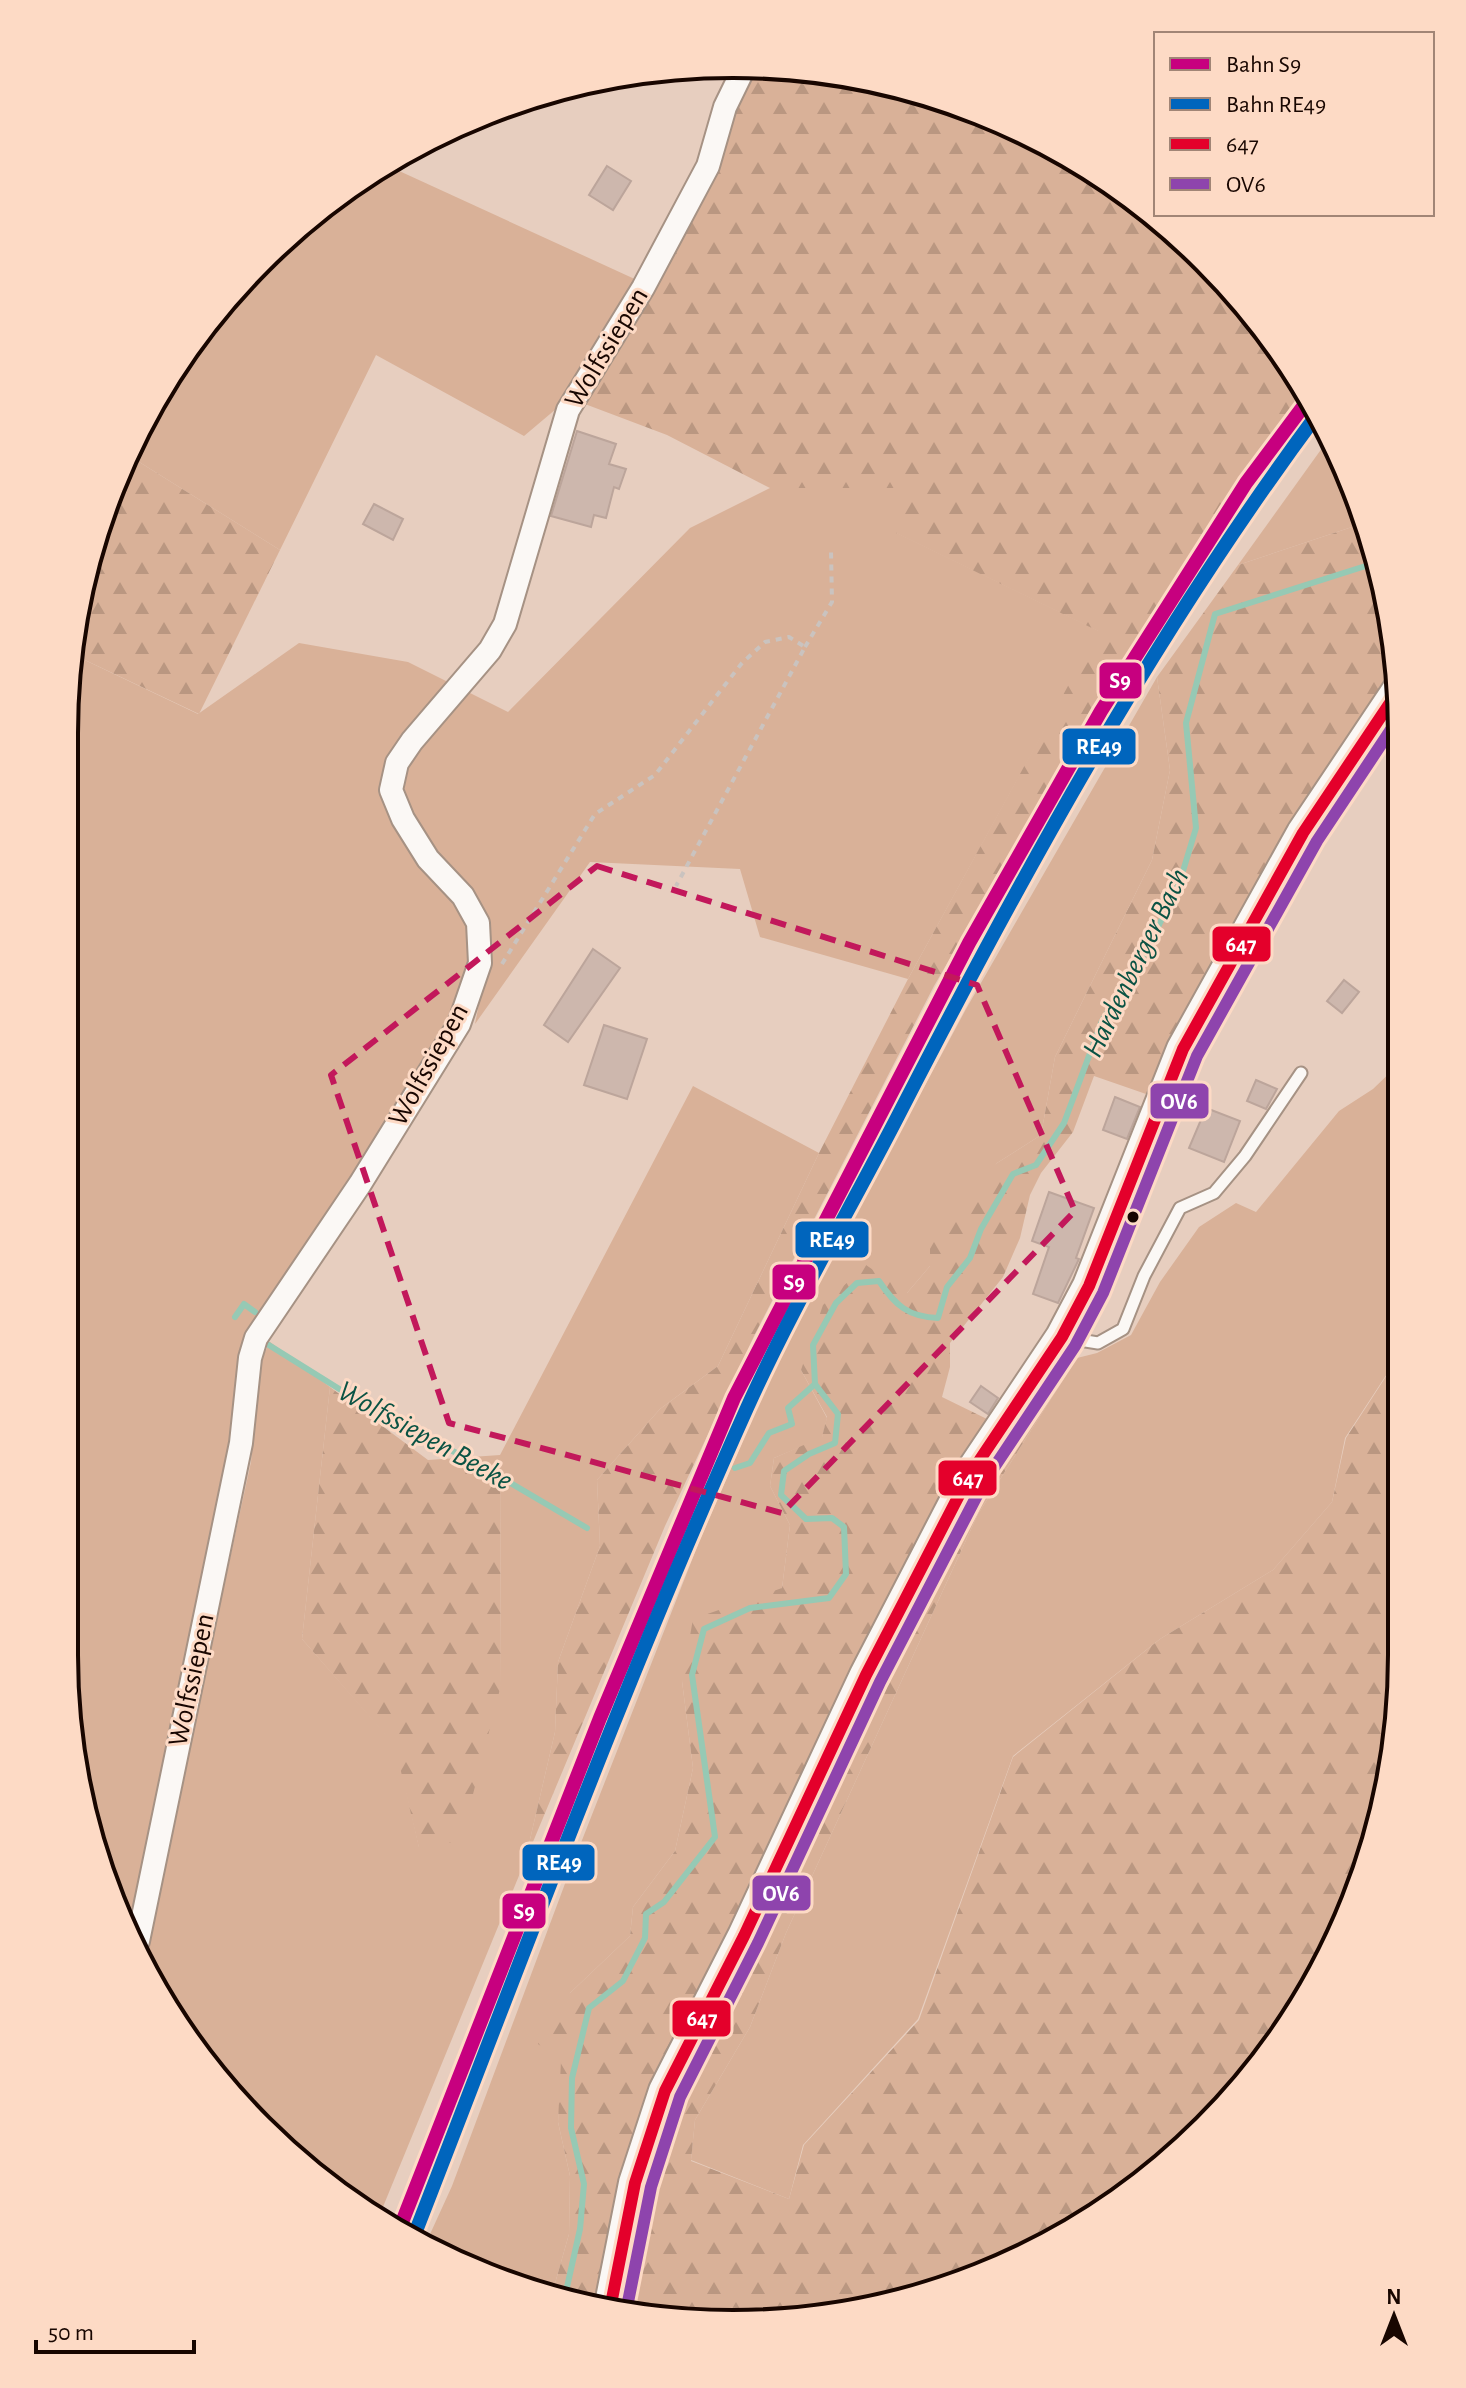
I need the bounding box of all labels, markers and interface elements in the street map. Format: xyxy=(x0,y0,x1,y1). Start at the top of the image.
legend xyxy=(1154,32,1434,216)
text: Bahn S9 xyxy=(1226,53,1301,77)
text: Bahn RE49 xyxy=(1226,93,1326,117)
text: 647 xyxy=(1226,133,1259,157)
text: OV6 xyxy=(1226,173,1266,197)
street label: Wolfssiepen xyxy=(560,283,654,413)
line badge: S9 xyxy=(1098,661,1143,700)
text: S9 xyxy=(1109,670,1131,692)
line badge: RE49 xyxy=(1061,727,1137,766)
text: RE49 xyxy=(1076,736,1122,758)
water label: Hardenberger Bach xyxy=(1077,864,1195,1062)
line badge: 647 xyxy=(1211,925,1272,963)
text: 647 xyxy=(1225,934,1257,956)
street label: Wolfssiepen xyxy=(384,999,474,1131)
line badge: OV6 xyxy=(1149,1082,1210,1120)
text: OV6 xyxy=(1160,1091,1198,1113)
unlabelled marker xyxy=(1125,1209,1141,1225)
line badge: RE49 xyxy=(794,1220,870,1259)
text: RE49 xyxy=(809,1229,855,1251)
line badge: S9 xyxy=(771,1263,817,1301)
text: S9 xyxy=(783,1272,805,1294)
water label: Wolfssiepen Beeke xyxy=(333,1376,517,1496)
line badge: 647 xyxy=(937,1459,998,1497)
text: 647 xyxy=(952,1468,984,1490)
street label: Wolfssiepen xyxy=(164,1611,220,1749)
line badge: RE49 xyxy=(521,1843,596,1882)
text: RE49 xyxy=(536,1852,582,1874)
line badge: OV6 xyxy=(751,1874,812,1912)
text: OV6 xyxy=(762,1883,800,1905)
line badge: S9 xyxy=(501,1892,547,1930)
text: S9 xyxy=(513,1901,535,1923)
line badge: 647 xyxy=(671,1999,732,2038)
text: 647 xyxy=(686,2008,718,2030)
north arrow xyxy=(1354,2276,1434,2356)
text: N xyxy=(1386,2286,1402,2308)
scale bar xyxy=(36,2304,194,2354)
text: 50 m xyxy=(48,2321,94,2345)

